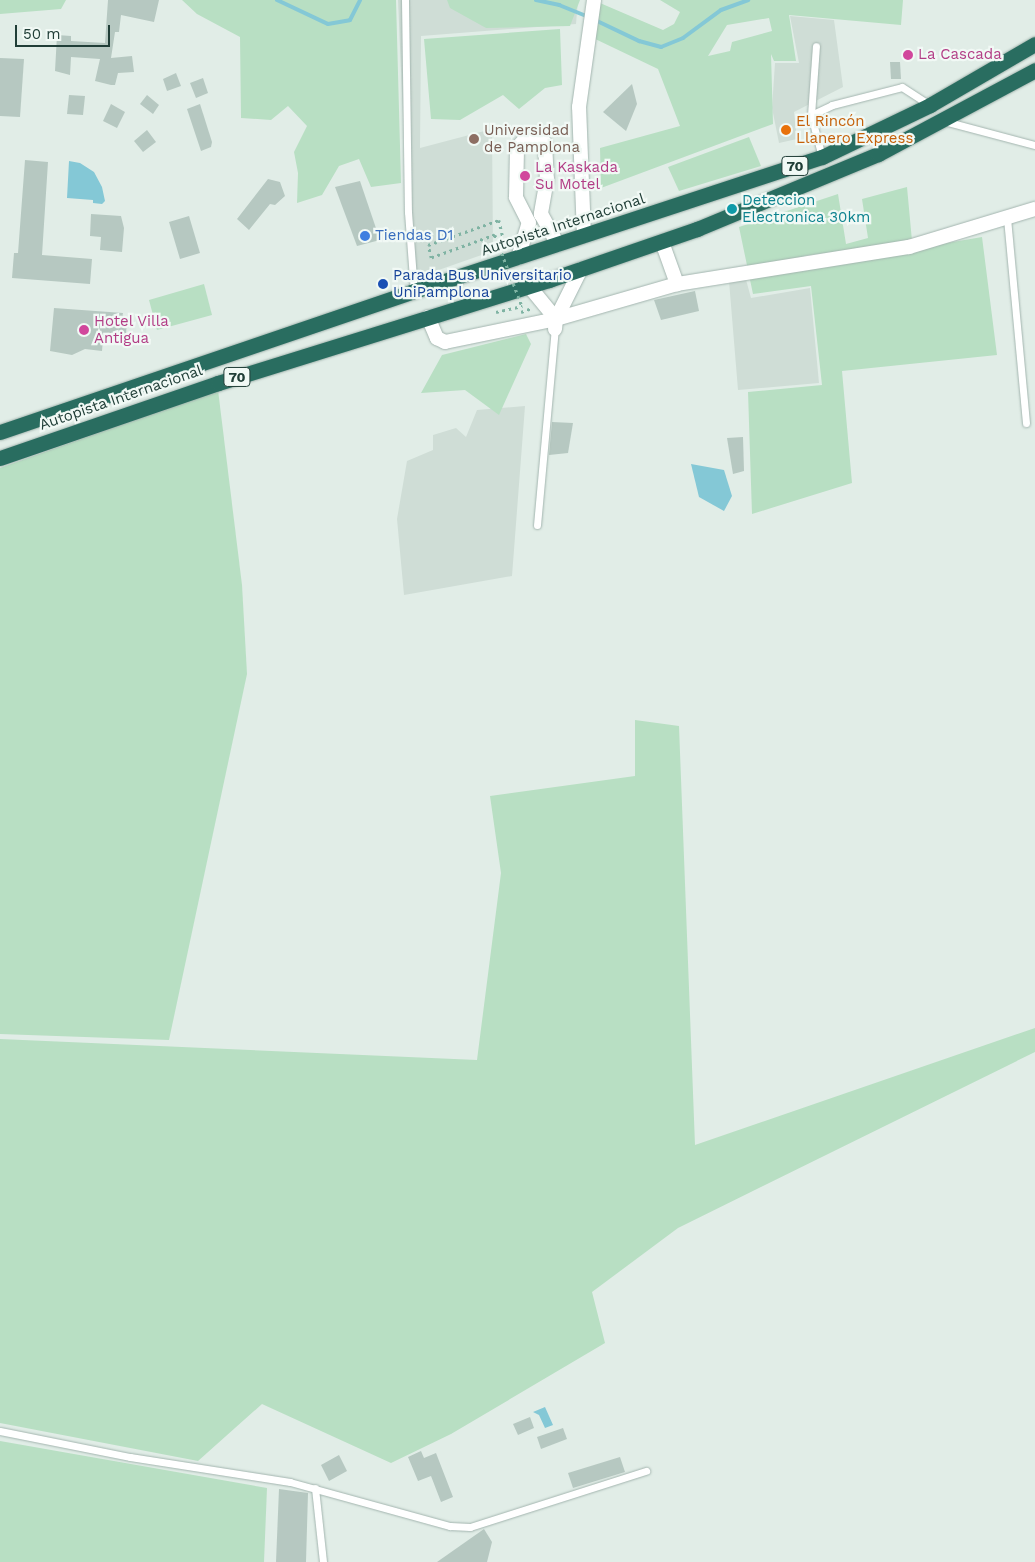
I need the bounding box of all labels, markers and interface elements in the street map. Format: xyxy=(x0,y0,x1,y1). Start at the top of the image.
scale bar xyxy=(18,15,112,47)
text: 50 m xyxy=(23,25,60,43)
place label: La Cascada xyxy=(918,46,1002,64)
marker: La Cascada xyxy=(902,49,914,61)
place label: El Rincón Llanero Express xyxy=(796,112,913,147)
place label: Universidad de Pamplona xyxy=(484,121,580,156)
marker: El Rincón Llanero Express xyxy=(780,124,792,136)
marker: Universidad de Pamplona xyxy=(468,133,480,145)
road number: 70 xyxy=(781,154,809,178)
place label: La Kaskada Su Motel xyxy=(535,158,618,193)
marker: La Kaskada Su Motel xyxy=(519,170,531,182)
street label: Autopista Internacional xyxy=(479,190,647,260)
place label: Deteccion Electronica 30km xyxy=(742,191,871,226)
marker: Deteccion Electronica 30km xyxy=(726,203,738,215)
place label: Tiendas D1 xyxy=(375,227,453,245)
marker: Tiendas D1 xyxy=(359,230,371,242)
place label: Parada Bus Universitario UniPamplona xyxy=(393,266,572,301)
marker: Parada Bus Universitario UniPamplona xyxy=(377,278,389,290)
place label: Hotel Villa Antigua xyxy=(94,312,170,347)
marker: Hotel Villa Antigua xyxy=(78,324,90,336)
street label: Autopista Internacional xyxy=(37,362,205,434)
road number: 70 xyxy=(223,366,251,388)

